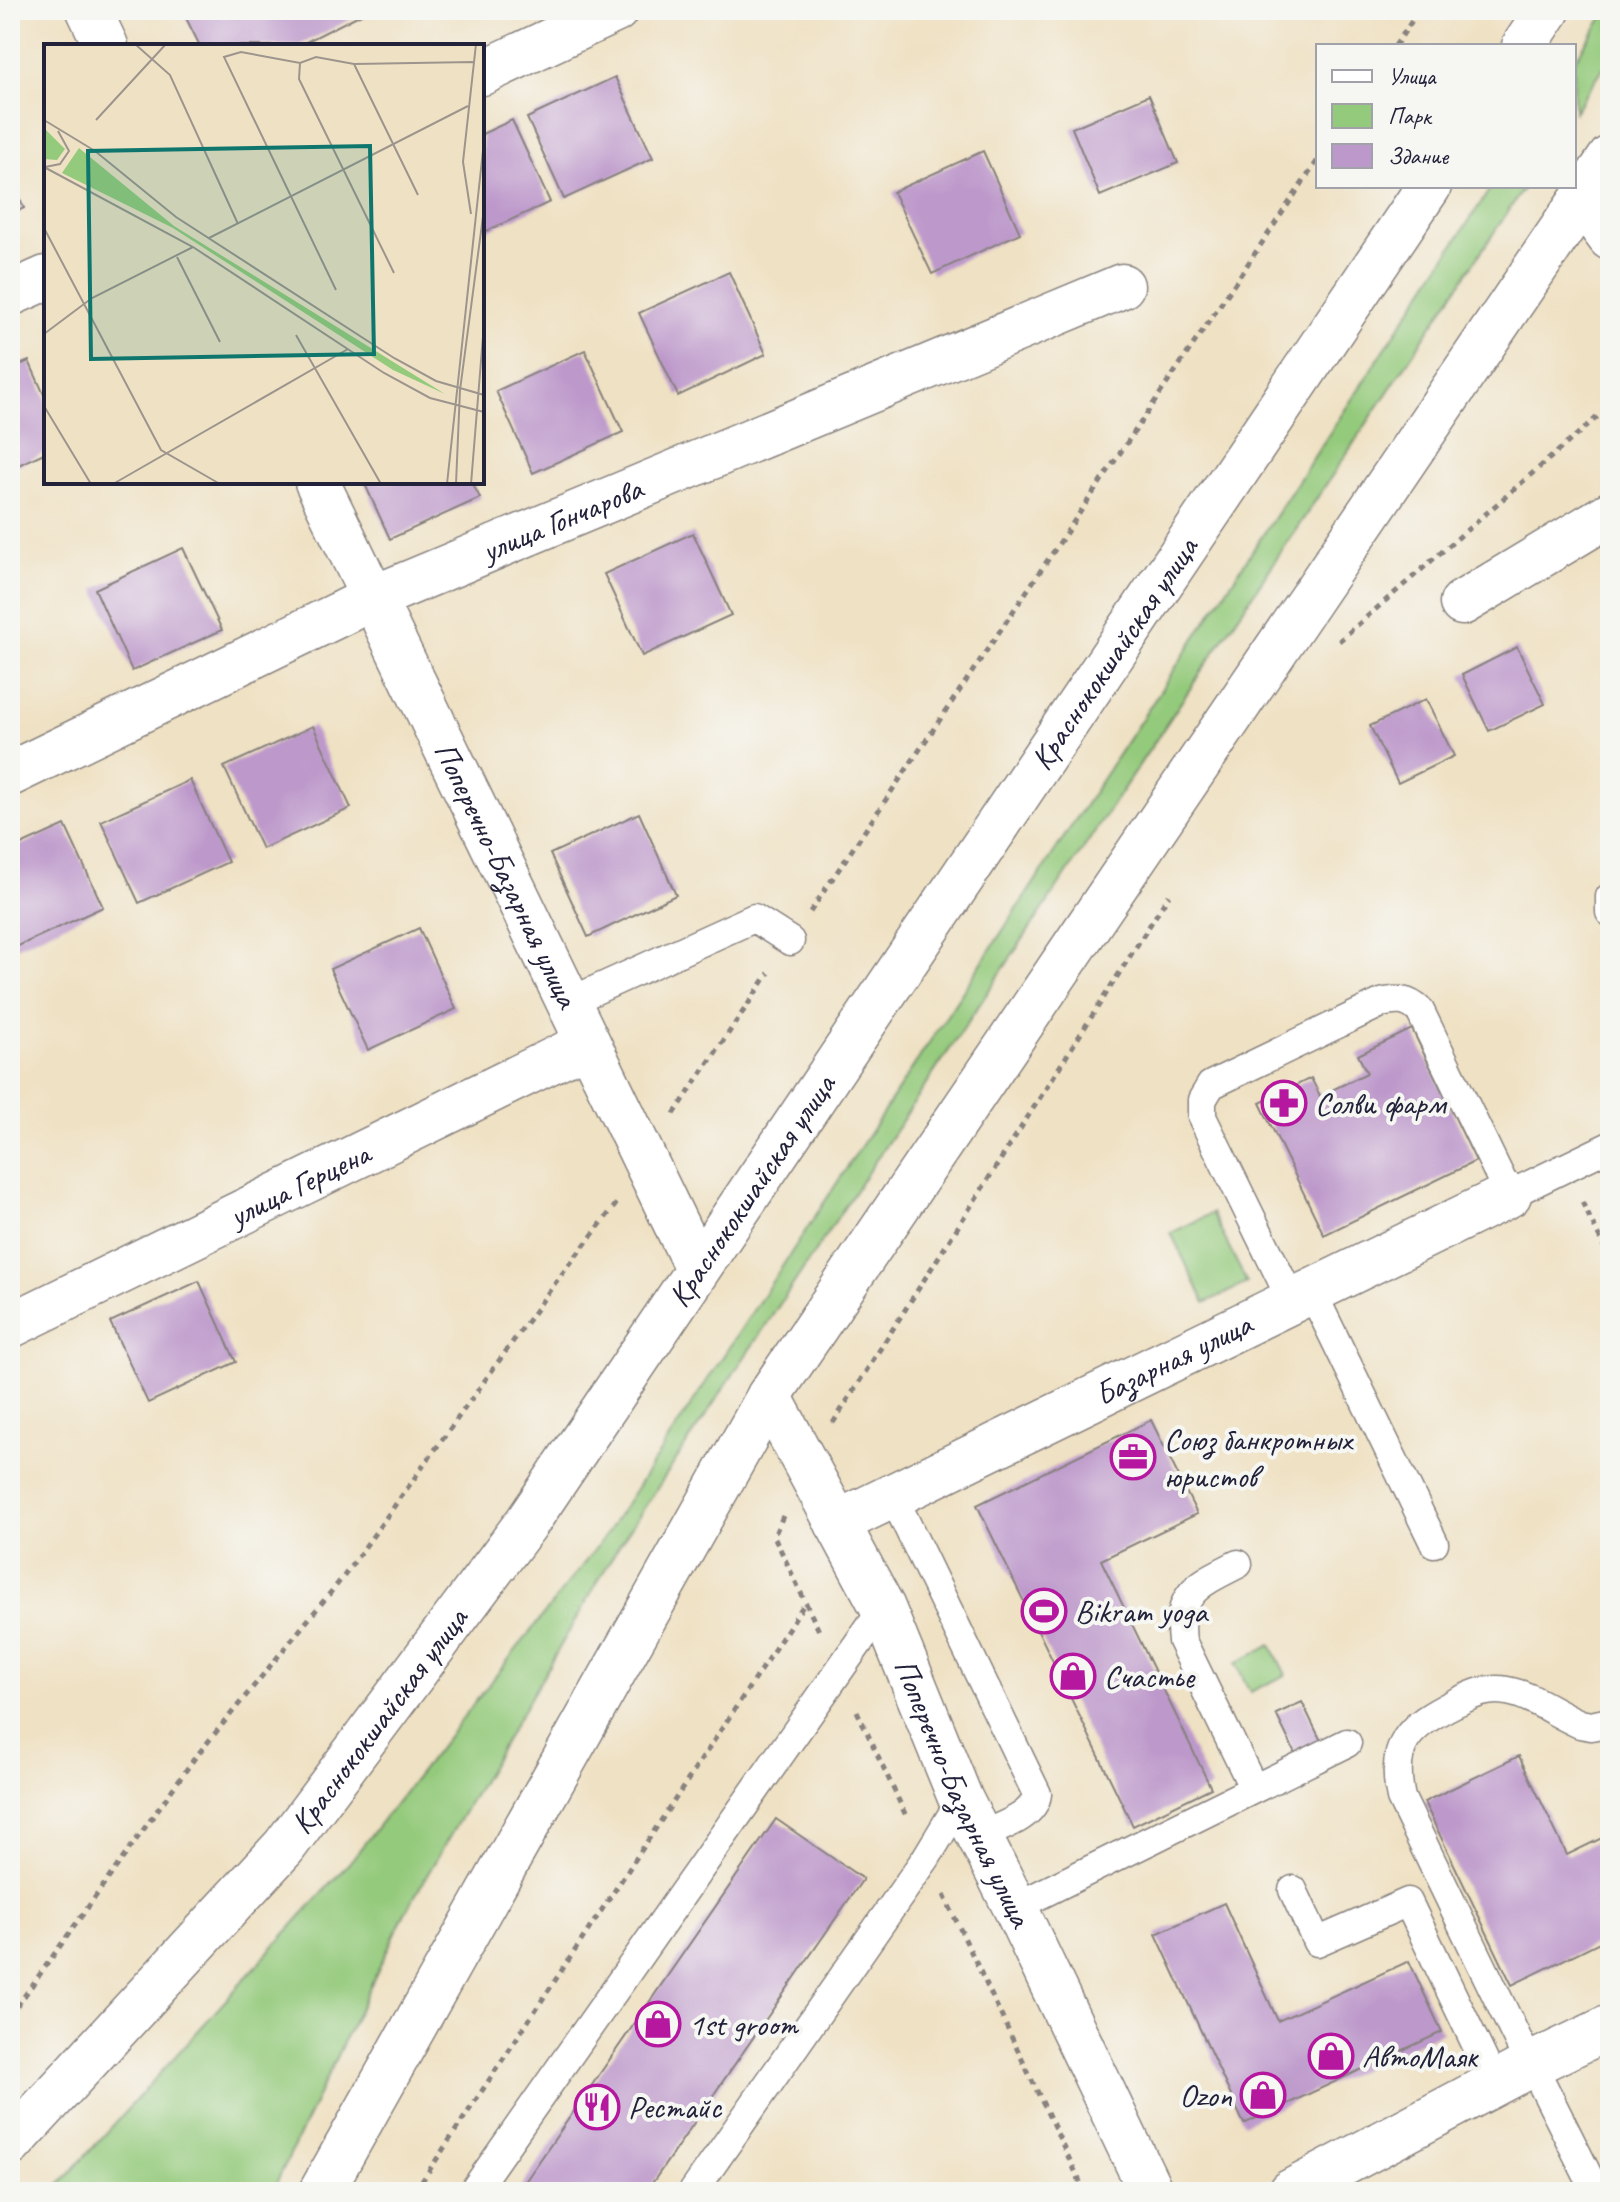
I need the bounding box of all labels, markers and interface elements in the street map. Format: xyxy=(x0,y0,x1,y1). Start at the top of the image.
inset map xyxy=(44,44,484,484)
legend xyxy=(1316,44,1576,188)
text: Улица xyxy=(1388,61,1437,91)
text: Парк xyxy=(1388,101,1433,131)
text: Здание xyxy=(1388,141,1450,171)
street label: улица Гончарова xyxy=(474,467,650,572)
street label: Краснококшайская улица xyxy=(1021,528,1208,778)
street label: Поперечно-Базарная улица xyxy=(425,735,589,1016)
street label: Краснококшайская улица xyxy=(658,1065,846,1315)
pharmacy icon: Солви фарм xyxy=(1260,1079,1308,1127)
place label: Солви фарм xyxy=(1315,1083,1448,1124)
street label: улица Герцена xyxy=(221,1132,379,1237)
street label: Базарная улица xyxy=(1088,1303,1260,1415)
place label: Союз банкротных юристов xyxy=(1164,1419,1355,1497)
office icon: Союз банкротных юристов xyxy=(1109,1433,1157,1481)
sports icon: Bikram yoga xyxy=(1020,1587,1068,1635)
place label: Bikram yoga xyxy=(1075,1591,1209,1632)
street label: Краснококшайская улица xyxy=(281,1598,478,1842)
shop icon: Счастье xyxy=(1049,1652,1097,1700)
street label: Поперечно-Базарная улица xyxy=(885,1653,1042,1935)
place label: Счастье xyxy=(1104,1656,1197,1697)
shop icon: 1st groom xyxy=(634,2000,682,2048)
place label: 1st groom xyxy=(689,2004,800,2045)
shop icon: АвтоМаяк xyxy=(1307,2032,1355,2080)
place label: АвтоМаяк xyxy=(1362,2036,1479,2077)
shop icon: Ozon xyxy=(1239,2071,1287,2119)
place label: Ozon xyxy=(1179,2075,1233,2116)
restaurant icon: Рестайс xyxy=(573,2083,621,2131)
place label: Рестайс xyxy=(628,2087,723,2128)

